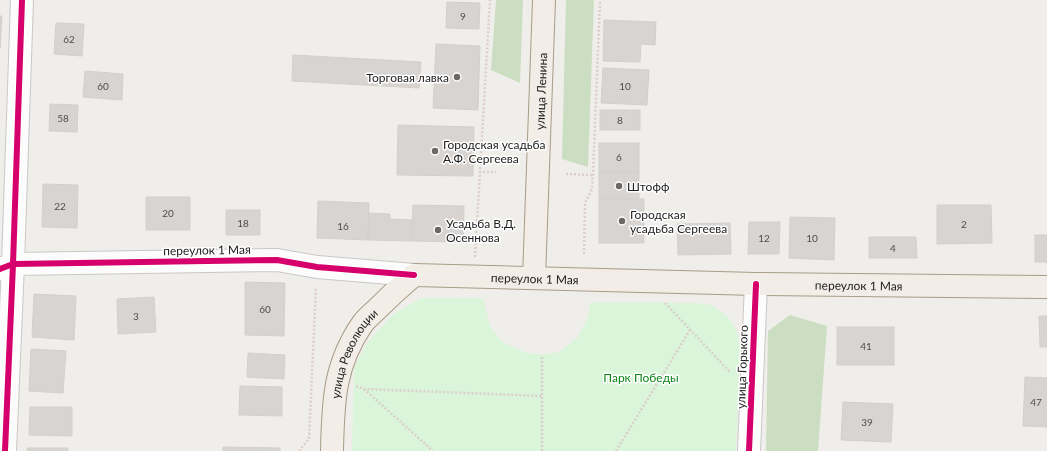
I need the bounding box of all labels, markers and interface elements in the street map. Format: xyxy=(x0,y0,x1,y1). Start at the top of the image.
house number: 9 xyxy=(460,10,466,22)
house number: 62 xyxy=(63,33,75,45)
street label: улица Ленина xyxy=(532,52,550,130)
place label: Торговая лавка xyxy=(366,70,449,85)
marker: Торговая лавка xyxy=(452,72,462,82)
house number: 60 xyxy=(97,80,109,92)
house number: 10 xyxy=(619,80,631,92)
house number: 58 xyxy=(57,112,69,124)
house number: 8 xyxy=(617,114,623,126)
place label: Городская усадьба А.Ф. Сергеева xyxy=(443,137,546,166)
marker: Городская усадьба А.Ф. Сергеева xyxy=(430,146,440,156)
house number: 6 xyxy=(616,151,622,163)
place label: Штофф xyxy=(627,179,669,194)
marker: Штофф xyxy=(614,181,624,191)
house number: 22 xyxy=(54,200,66,212)
house number: 20 xyxy=(162,207,174,219)
place label: Городская усадьба Сергеева xyxy=(630,207,727,236)
place label: Усадьба В.Д. Осеннова xyxy=(446,216,516,245)
marker: Городская усадьба Сергеева xyxy=(617,216,627,226)
house number: 18 xyxy=(237,217,249,229)
house number: 2 xyxy=(961,218,967,230)
house number: 16 xyxy=(337,220,349,232)
marker: Усадьба В.Д. Осеннова xyxy=(433,225,443,235)
house number: 12 xyxy=(758,232,770,244)
house number: 10 xyxy=(806,232,818,244)
street label: переулок 1 Мая xyxy=(163,242,251,258)
house number: 4 xyxy=(890,242,896,254)
street label: переулок 1 Мая xyxy=(491,270,579,287)
street label: переулок 1 Мая xyxy=(815,277,903,293)
house number: 60 xyxy=(259,303,271,315)
street label: улица Революции xyxy=(327,305,381,400)
house number: 3 xyxy=(133,310,139,322)
street label: улица Горького xyxy=(733,325,751,409)
house number: 41 xyxy=(860,340,872,352)
park label: Парк Победы xyxy=(603,370,679,385)
house number: 47 xyxy=(1030,396,1042,408)
house number: 39 xyxy=(861,416,873,428)

